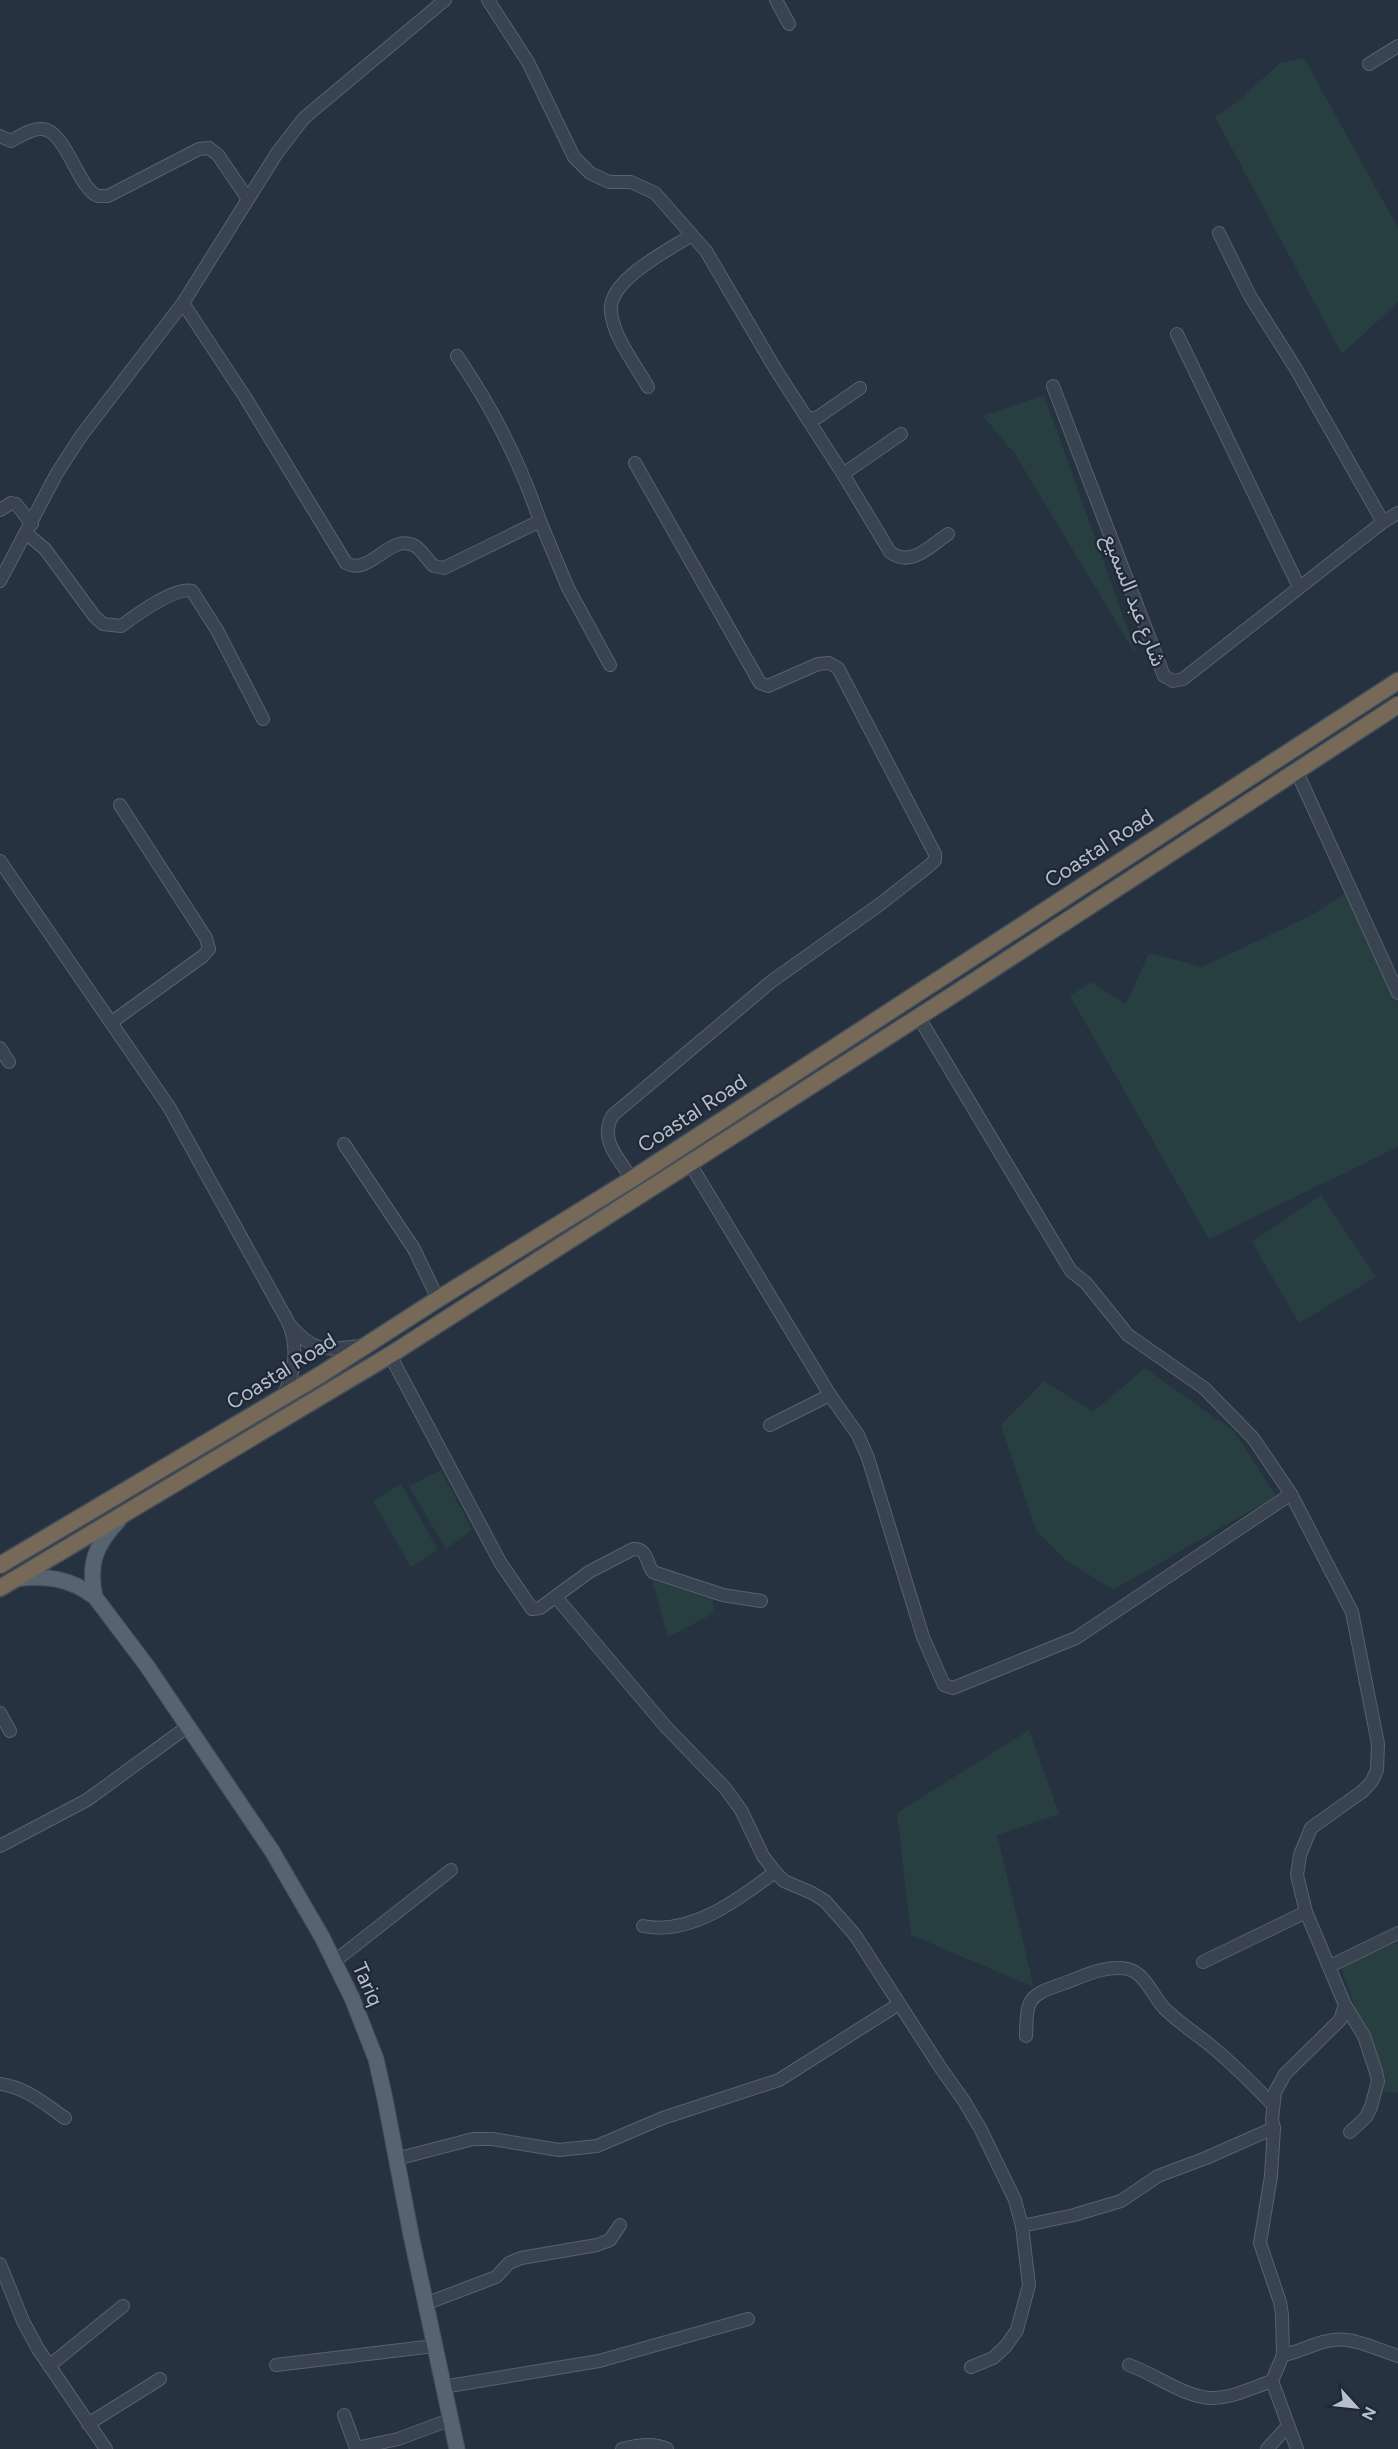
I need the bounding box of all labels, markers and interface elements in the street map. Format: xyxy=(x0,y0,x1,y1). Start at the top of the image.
street label: شارع عبد السميع xyxy=(1096,530,1172,671)
street label: Coastal Road xyxy=(1040,804,1158,892)
street label: Coastal Road xyxy=(633,1069,751,1157)
street label: Coastal Road xyxy=(222,1327,340,1415)
street label: Tariq xyxy=(347,1958,389,2010)
north arrow xyxy=(1326,2377,1386,2437)
text: N xyxy=(1358,2404,1380,2423)

